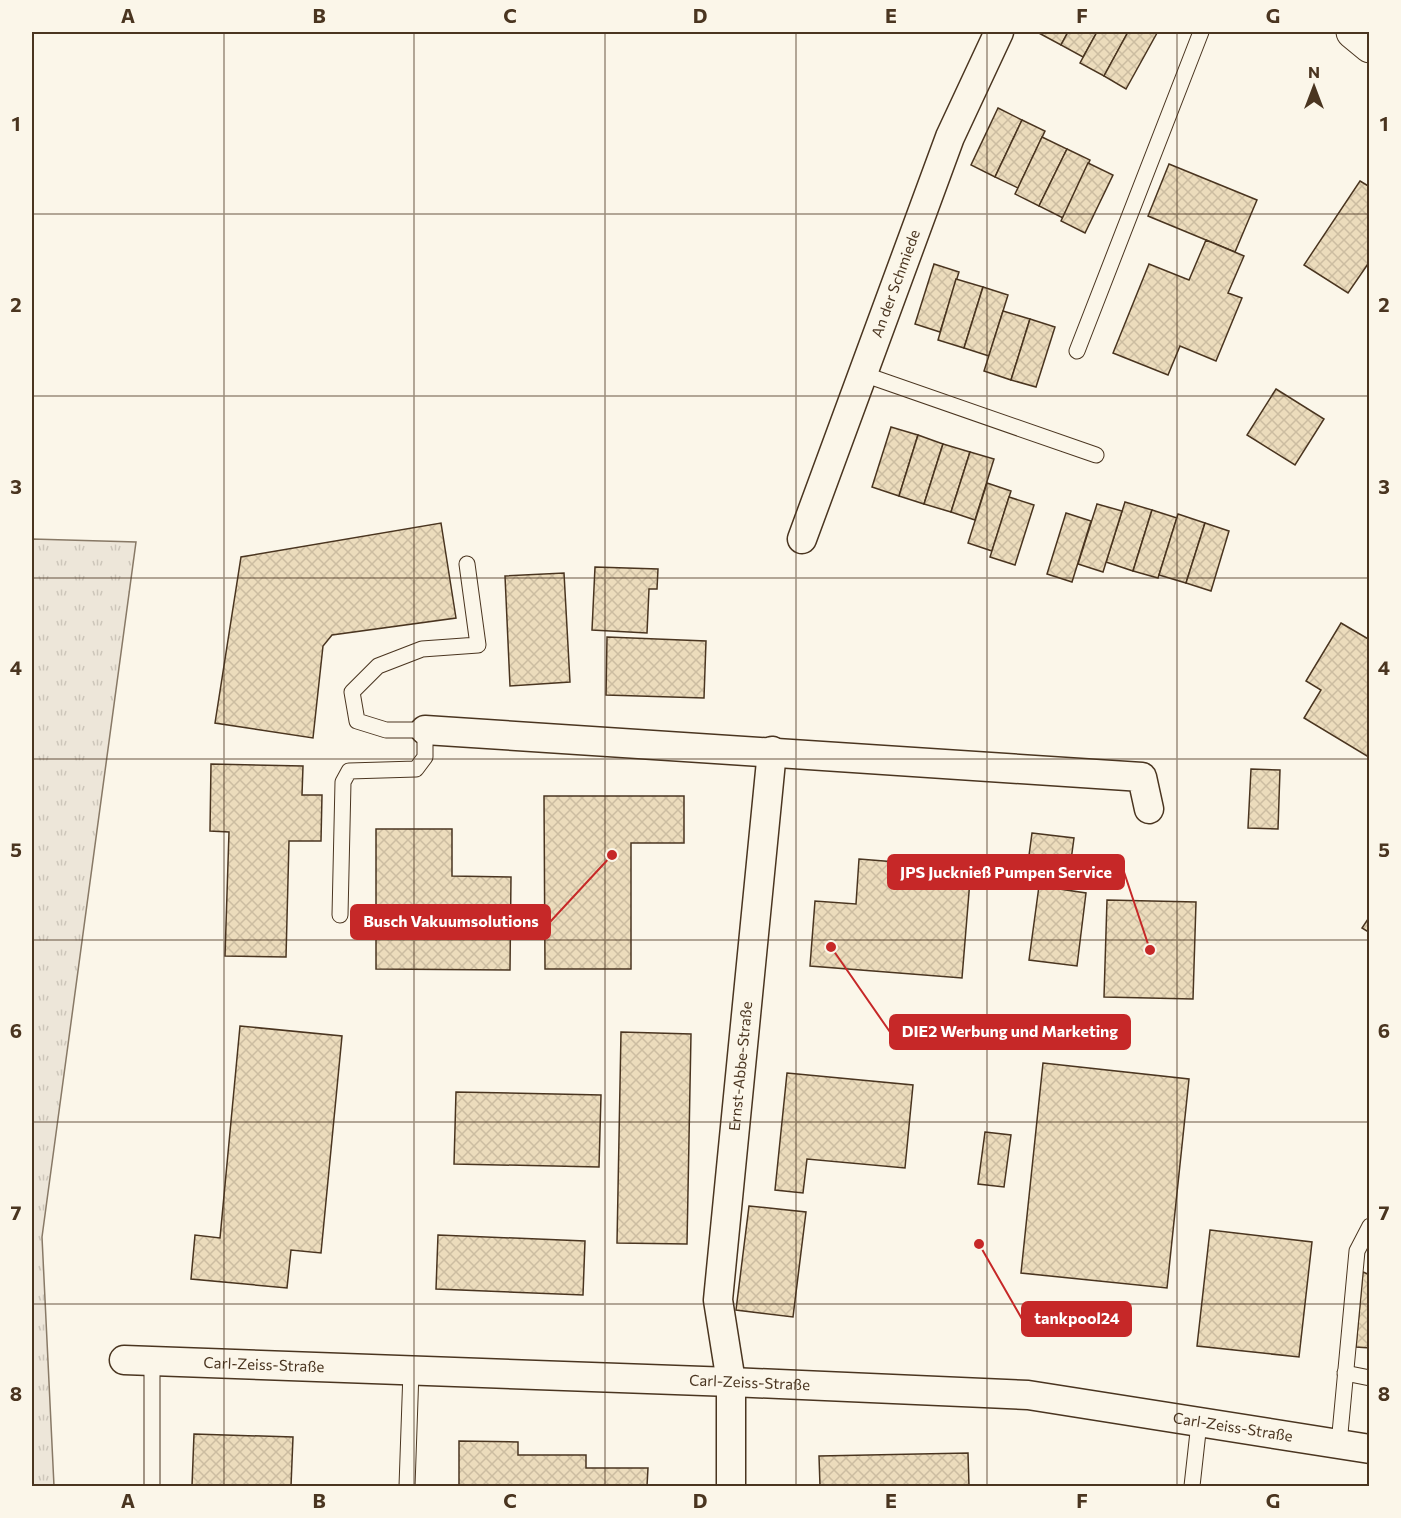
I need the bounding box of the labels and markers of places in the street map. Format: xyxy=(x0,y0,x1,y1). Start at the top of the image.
callout: JPS Jucknieß Pumpen Service xyxy=(888,855,1124,889)
callout: Busch Vakuumsolutions xyxy=(351,905,550,939)
callout: DIE2 Werbung und Marketing xyxy=(890,1015,1130,1049)
callout: tankpool24 xyxy=(1022,1302,1131,1336)

